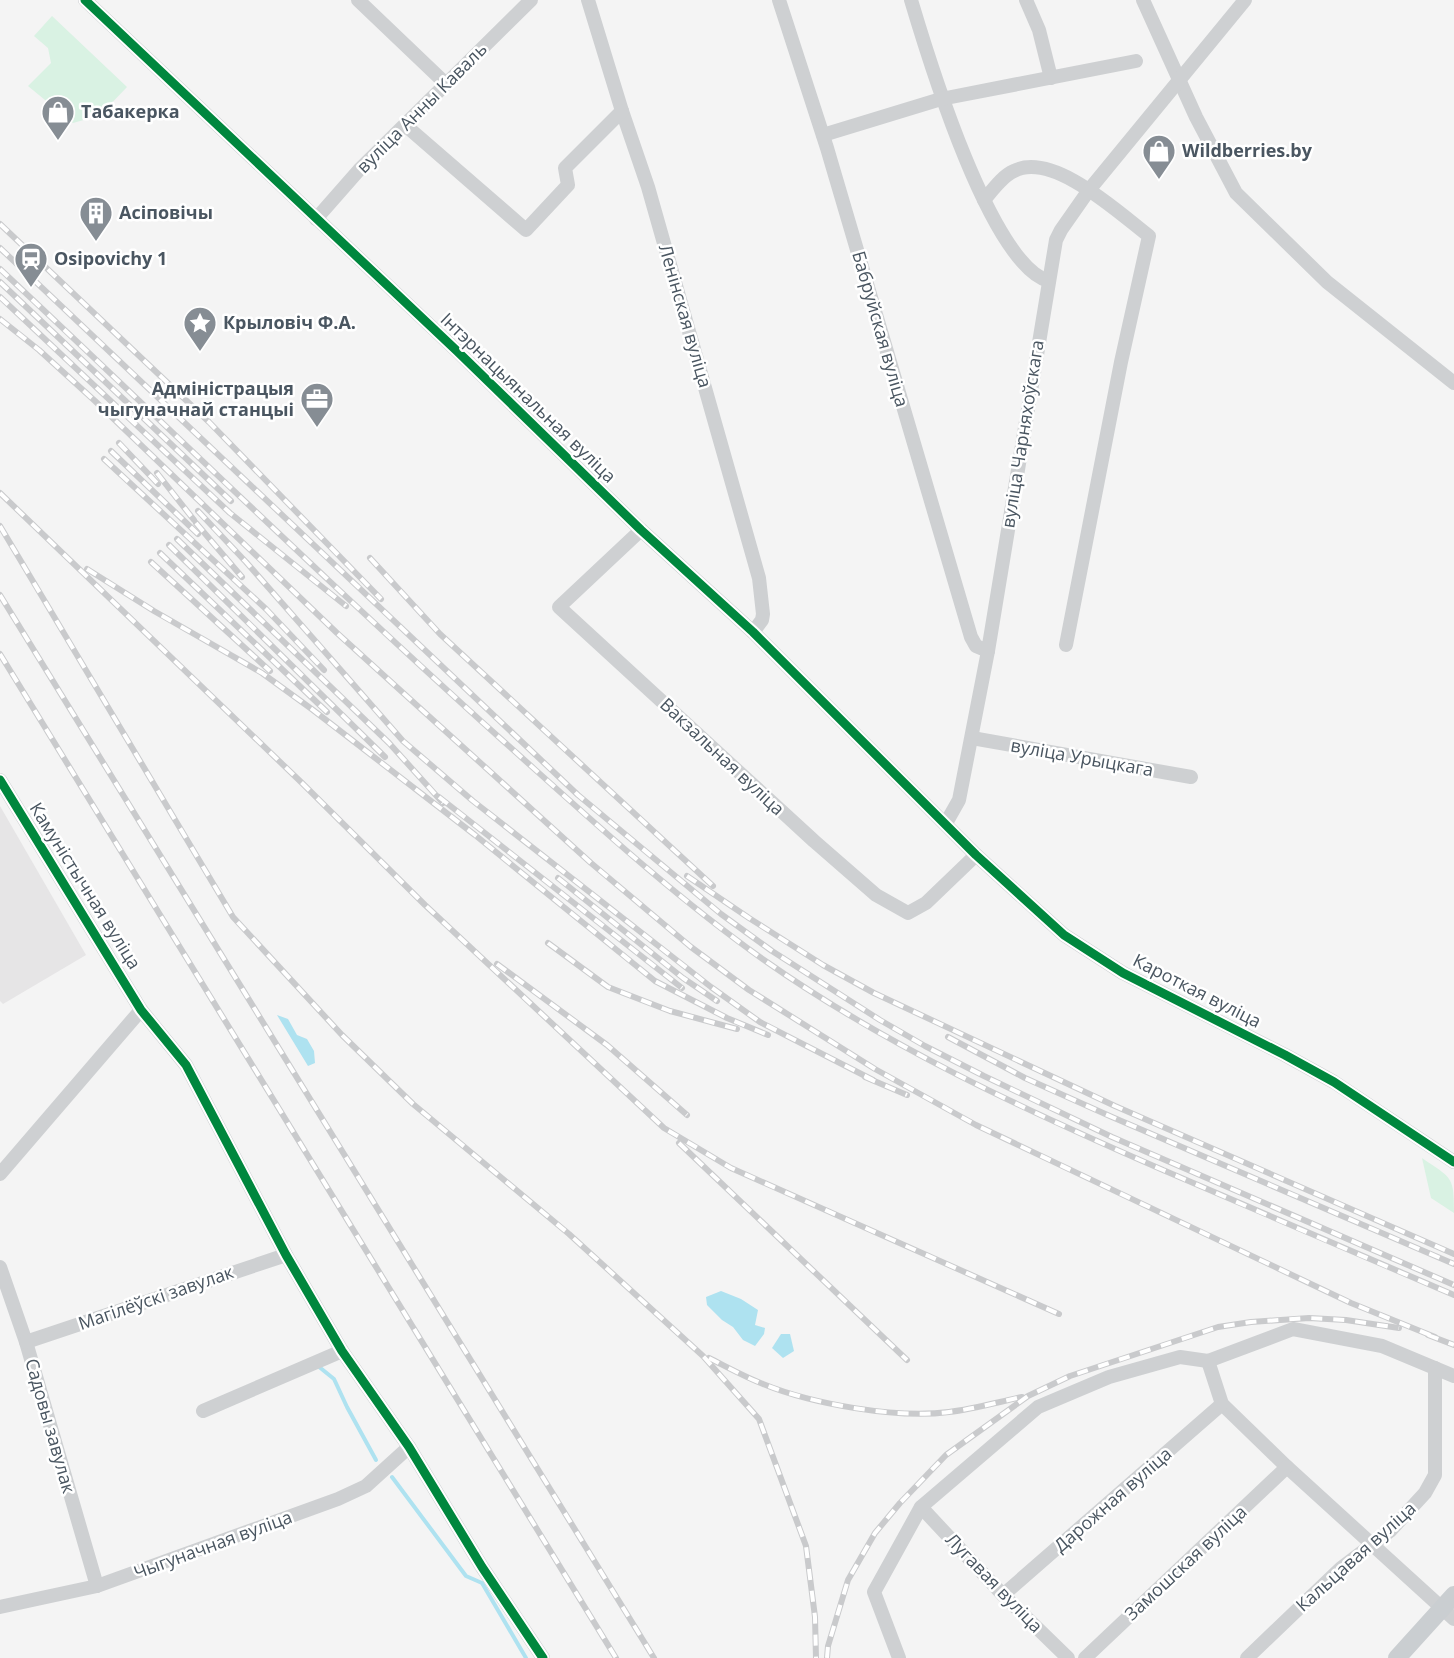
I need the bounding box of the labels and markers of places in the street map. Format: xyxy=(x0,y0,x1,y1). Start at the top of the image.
shop icon: Табакерка xyxy=(40,94,76,141)
place label: Табакерка xyxy=(81,99,180,123)
shop icon: Wildberries.by xyxy=(1141,133,1177,180)
place label: Wildberries.by xyxy=(1182,138,1313,162)
building icon: Асіповічы xyxy=(78,195,114,242)
place label: Асіповічы xyxy=(119,200,213,224)
station icon: Osipovichy 1 xyxy=(13,241,49,288)
place label: Osipovichy 1 xyxy=(54,246,167,270)
place icon: Крыловіч Ф.А. xyxy=(182,305,218,352)
place label: Крыловіч Ф.А. xyxy=(223,310,356,334)
place label: Адміністрацыя чыгуначнай станцыі xyxy=(98,376,294,421)
office icon: Адміністрацыя чыгуначнай станцыі xyxy=(299,381,335,428)

